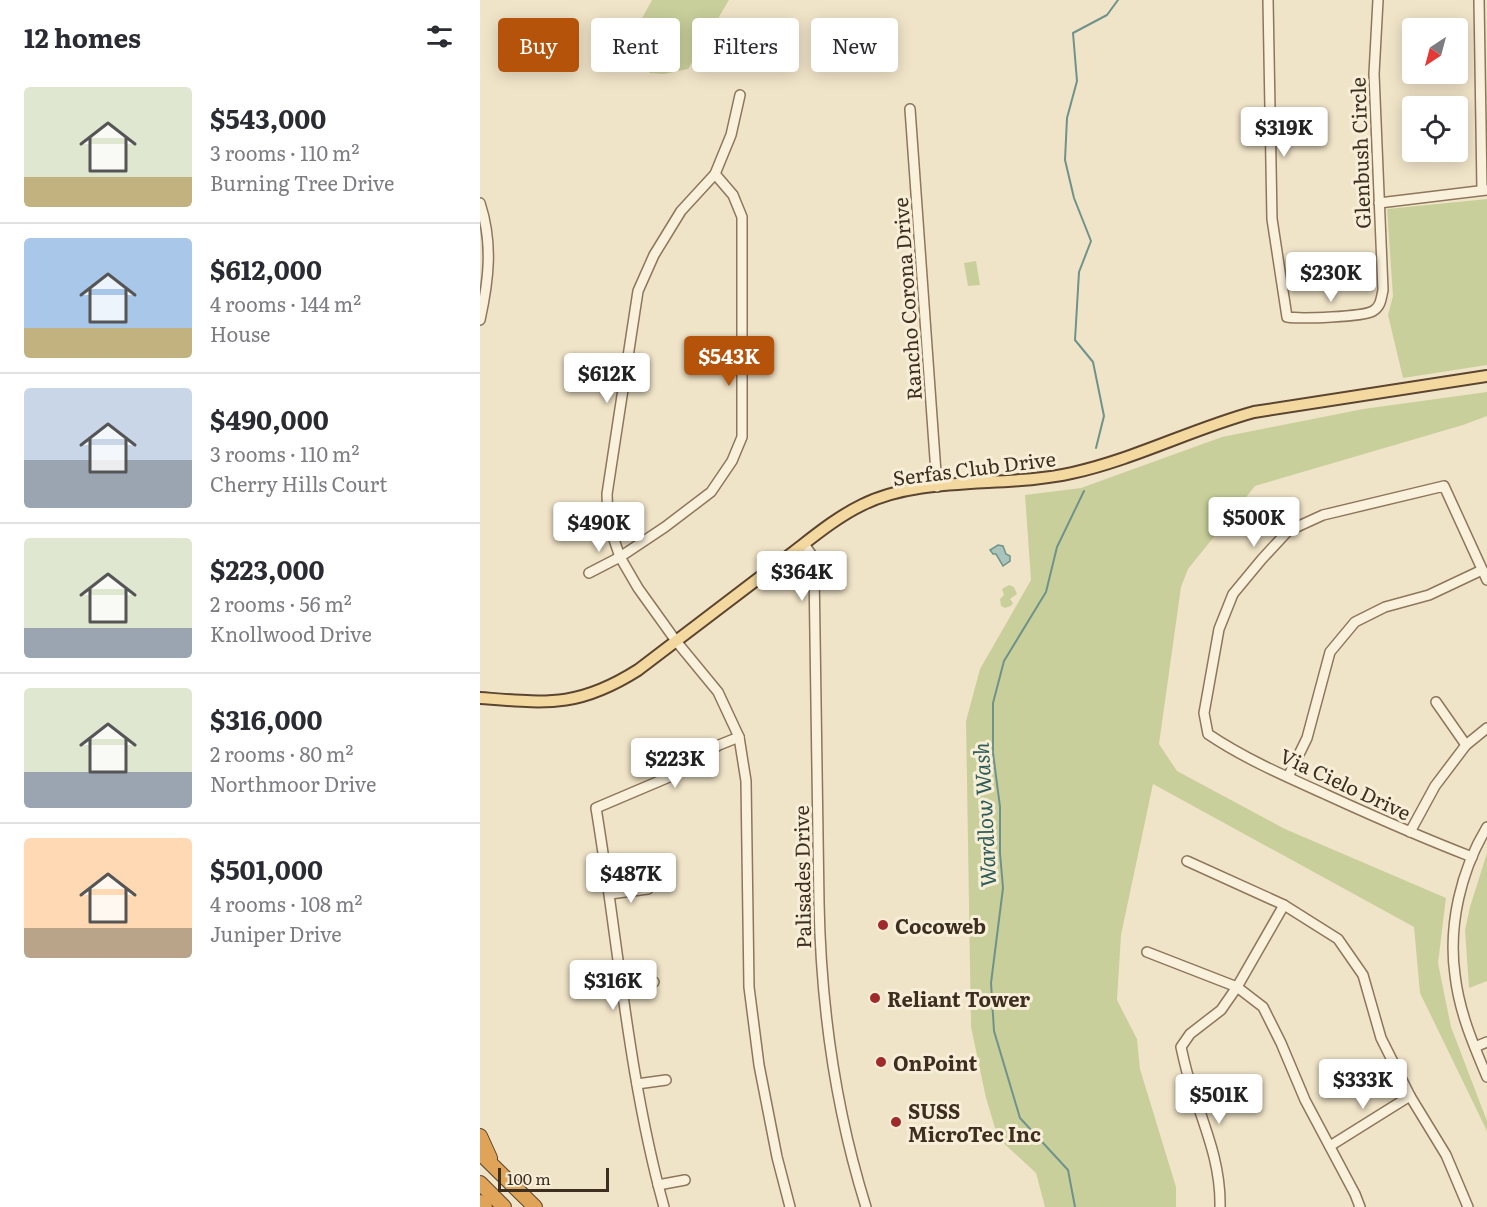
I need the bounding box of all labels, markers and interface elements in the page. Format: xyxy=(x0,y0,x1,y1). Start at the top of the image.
text: 12 homes xyxy=(24,17,141,56)
chip: Buy xyxy=(498,18,579,72)
chip: Rent xyxy=(591,18,680,72)
chip: Filters xyxy=(692,18,799,72)
chip: New xyxy=(811,18,898,72)
north arrow xyxy=(1402,18,1468,84)
map controls xyxy=(1402,18,1468,162)
icon: filters xyxy=(423,20,456,53)
street label: Glenbush Circle xyxy=(1341,77,1377,229)
button: locate xyxy=(1402,96,1468,162)
text: $543,000 xyxy=(210,98,326,137)
pin: $319K xyxy=(1242,107,1326,158)
icon: home xyxy=(72,111,144,183)
text: $319K xyxy=(1255,111,1313,141)
text: 3 rooms · 110 m² xyxy=(210,137,359,167)
text: Burning Tree Drive xyxy=(210,167,394,197)
street label: Rancho Corona Drive xyxy=(884,196,928,402)
text: $612,000 xyxy=(210,249,322,288)
pin: $230K xyxy=(1289,252,1373,303)
text: $230K xyxy=(1300,256,1362,286)
icon: home xyxy=(72,262,144,334)
text: 4 rooms · 144 m² xyxy=(210,288,361,318)
text: House xyxy=(210,318,270,348)
pin: $543K xyxy=(687,336,771,387)
text: $543K xyxy=(698,340,760,370)
pin: $612K xyxy=(565,353,649,404)
text: $612K xyxy=(578,357,636,387)
text: $490,000 xyxy=(210,399,329,438)
icon: home xyxy=(72,412,144,484)
text: 3 rooms · 110 m² xyxy=(210,438,359,468)
street label: Serfas Club Drive xyxy=(891,442,1057,492)
text: Cherry Hills Court xyxy=(210,468,387,498)
pin: $500K xyxy=(1212,497,1296,548)
text: $500K xyxy=(1222,501,1286,531)
pin: $490K xyxy=(557,502,641,553)
text: $490K xyxy=(567,506,631,536)
text: $223,000 xyxy=(210,549,324,588)
pin: $364K xyxy=(760,551,844,602)
text: $364K xyxy=(771,555,833,585)
icon: home xyxy=(72,562,144,634)
text: 2 rooms · 56 m² xyxy=(210,588,352,618)
text: Knollwood Drive xyxy=(210,618,372,648)
text: $316,000 xyxy=(210,699,322,738)
icon: home xyxy=(72,712,144,784)
text: 2 rooms · 80 m² xyxy=(210,738,353,768)
pin: $223K xyxy=(633,738,717,789)
street label: Via Cielo Drive xyxy=(1276,740,1416,826)
water label: Wardlow Wash xyxy=(964,741,1002,888)
text: $223K xyxy=(645,742,705,772)
text: Northmoor Drive xyxy=(210,768,376,798)
street label: Palisades Drive xyxy=(785,805,817,949)
text: $501,000 xyxy=(210,849,323,888)
pin: $487K xyxy=(589,853,673,904)
text: $487K xyxy=(600,857,662,887)
icon: home xyxy=(72,862,144,934)
text: 4 rooms · 108 m² xyxy=(210,888,362,918)
place label: Cocoweb xyxy=(895,910,986,940)
text: Juniper Drive xyxy=(210,918,342,948)
marker: Cocoweb xyxy=(876,918,890,932)
pin: $316K xyxy=(571,960,655,1011)
text: $316K xyxy=(584,964,642,994)
place label: Reliant Tower xyxy=(887,983,1030,1013)
marker: Reliant Tower xyxy=(868,991,882,1005)
place label: OnPoint xyxy=(893,1047,977,1077)
marker: OnPoint xyxy=(874,1055,888,1069)
pin: $333K xyxy=(1321,1059,1405,1110)
text: $333K xyxy=(1333,1063,1393,1093)
pin: $501K xyxy=(1177,1074,1261,1125)
text: $501K xyxy=(1189,1078,1249,1108)
place label: SUSS MicroTec Inc xyxy=(908,1095,1041,1148)
marker: SUSS MicroTec Inc xyxy=(889,1115,903,1129)
scale bar xyxy=(498,1165,609,1192)
text: 100 m xyxy=(507,1166,551,1190)

